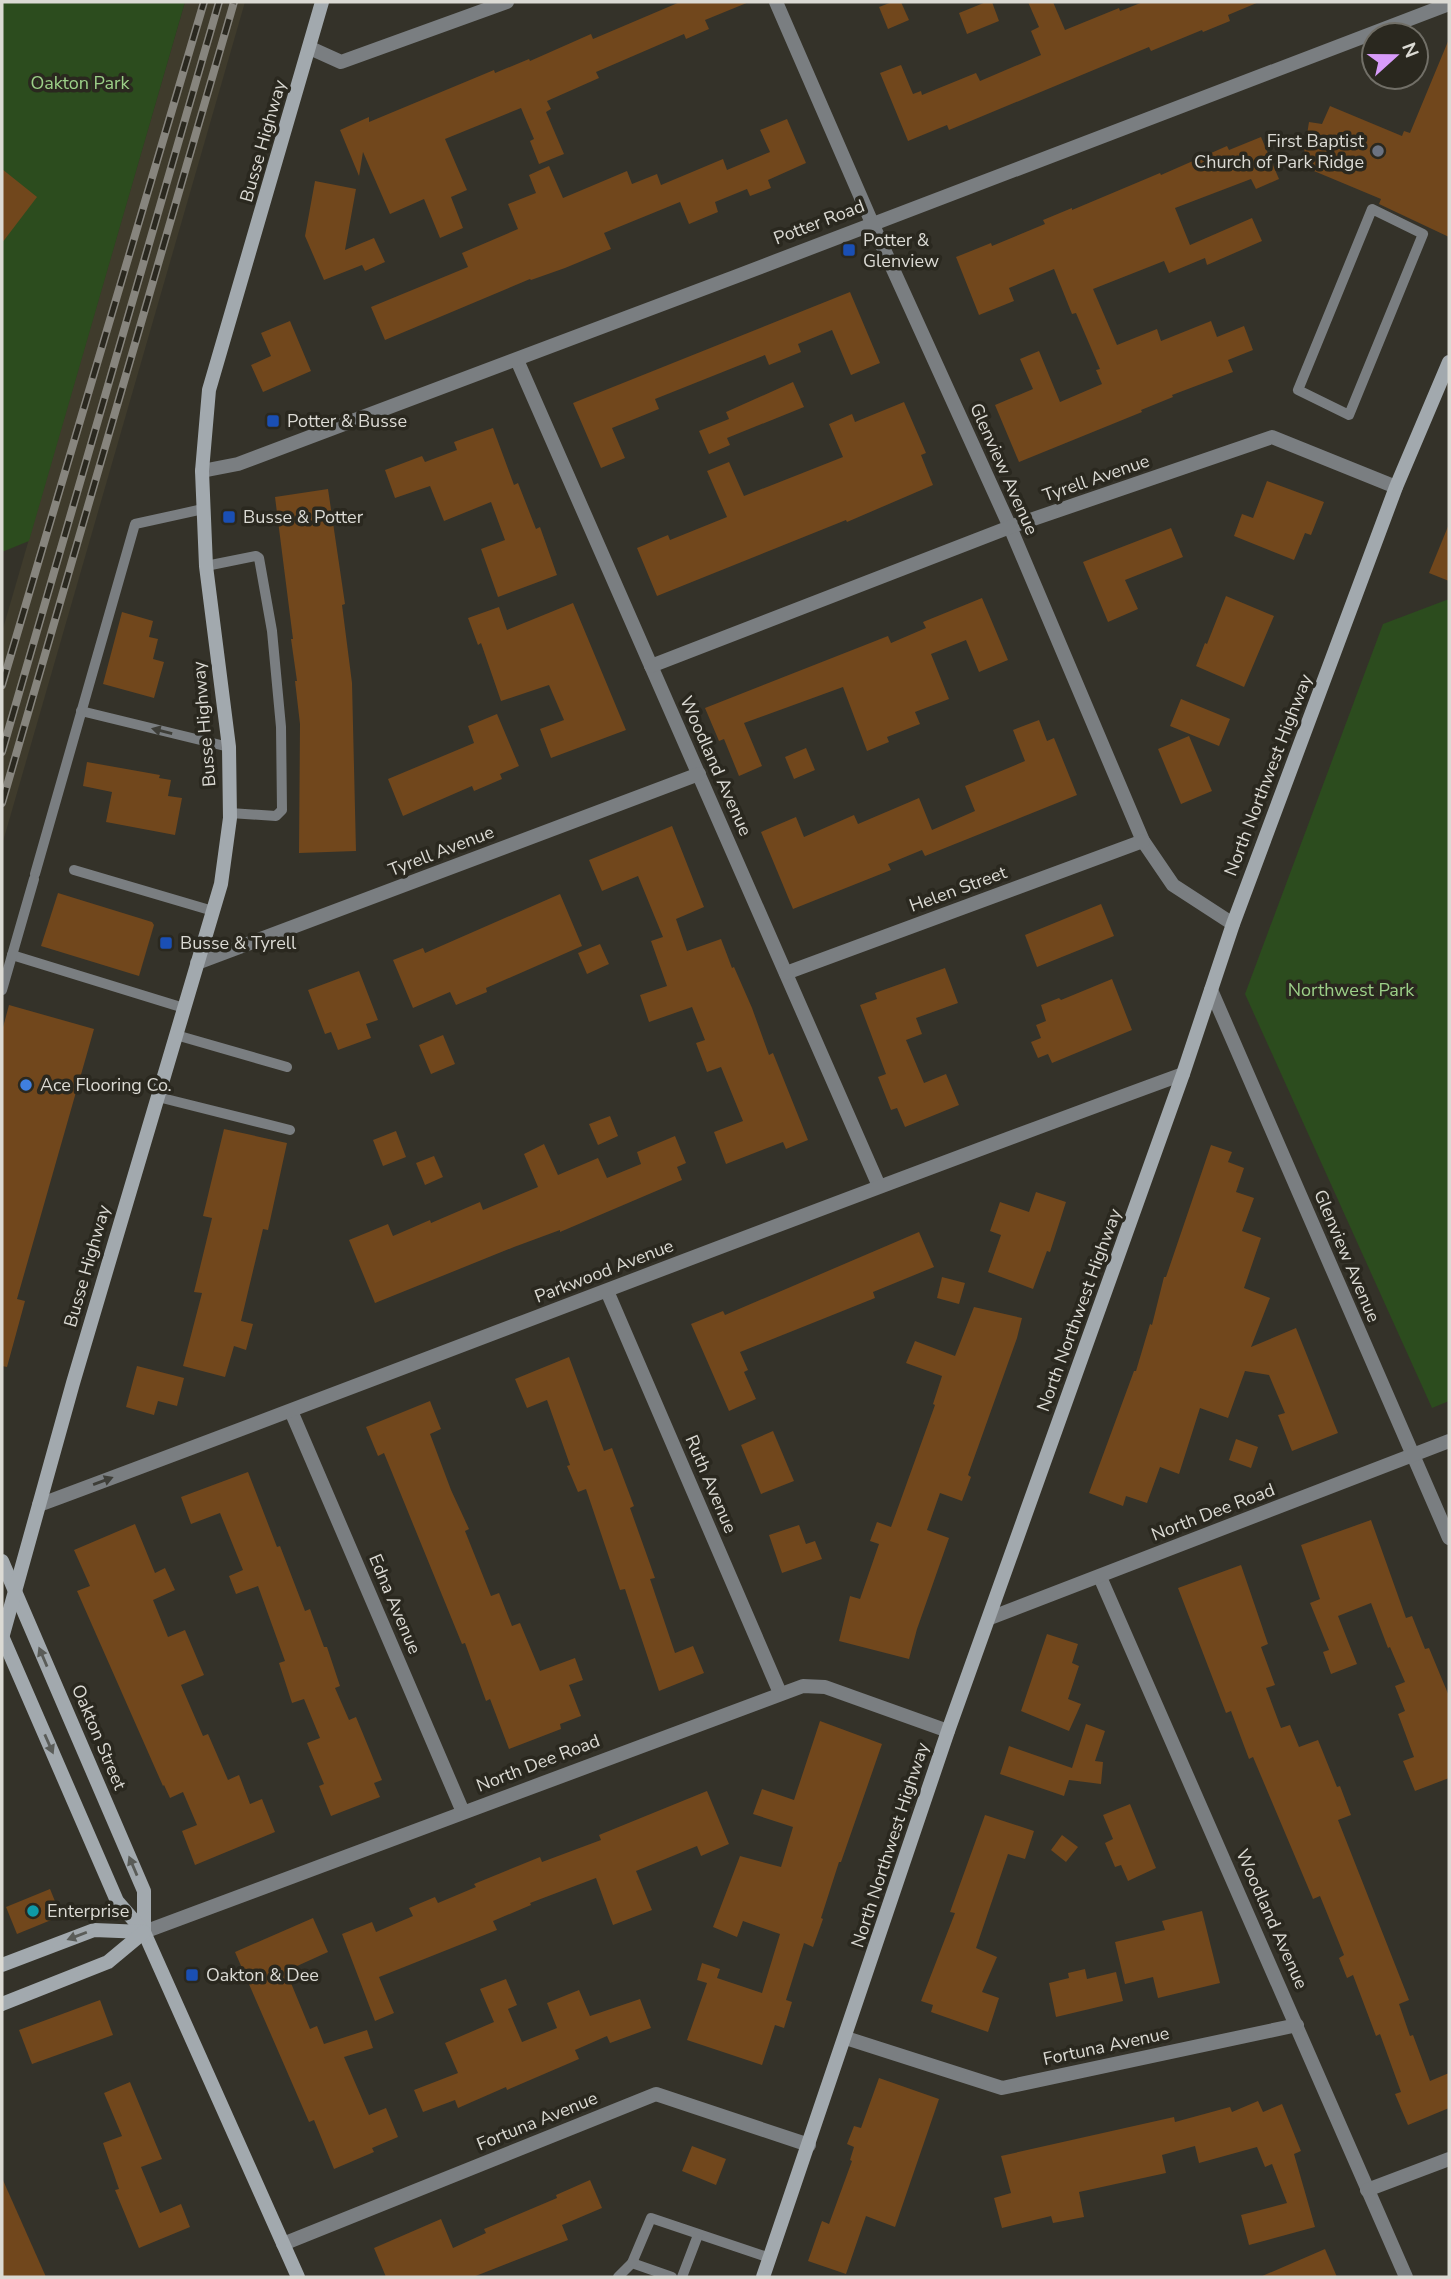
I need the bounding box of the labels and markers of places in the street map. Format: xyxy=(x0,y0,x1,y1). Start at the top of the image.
place label: First Baptist Church of Park Ridge xyxy=(1194,129,1365,174)
marker: First Baptist Church of Park Ridge xyxy=(1370,143,1386,159)
place label: Potter & Glenview xyxy=(863,228,939,273)
marker: Potter & Glenview xyxy=(841,242,857,258)
place label: Potter & Busse xyxy=(287,409,407,433)
marker: Potter & Busse xyxy=(265,413,281,429)
place label: Busse & Potter xyxy=(243,505,364,529)
marker: Busse & Potter xyxy=(221,509,237,525)
place label: Busse & Tyrell xyxy=(180,931,297,955)
marker: Busse & Tyrell xyxy=(158,935,174,951)
place label: Ace Flooring Co. xyxy=(40,1073,172,1097)
marker: Ace Flooring Co. xyxy=(18,1077,34,1093)
place label: Enterprise xyxy=(47,1899,129,1923)
marker: Enterprise xyxy=(25,1903,41,1919)
place label: Oakton & Dee xyxy=(206,1963,319,1987)
marker: Oakton & Dee xyxy=(184,1967,200,1983)

